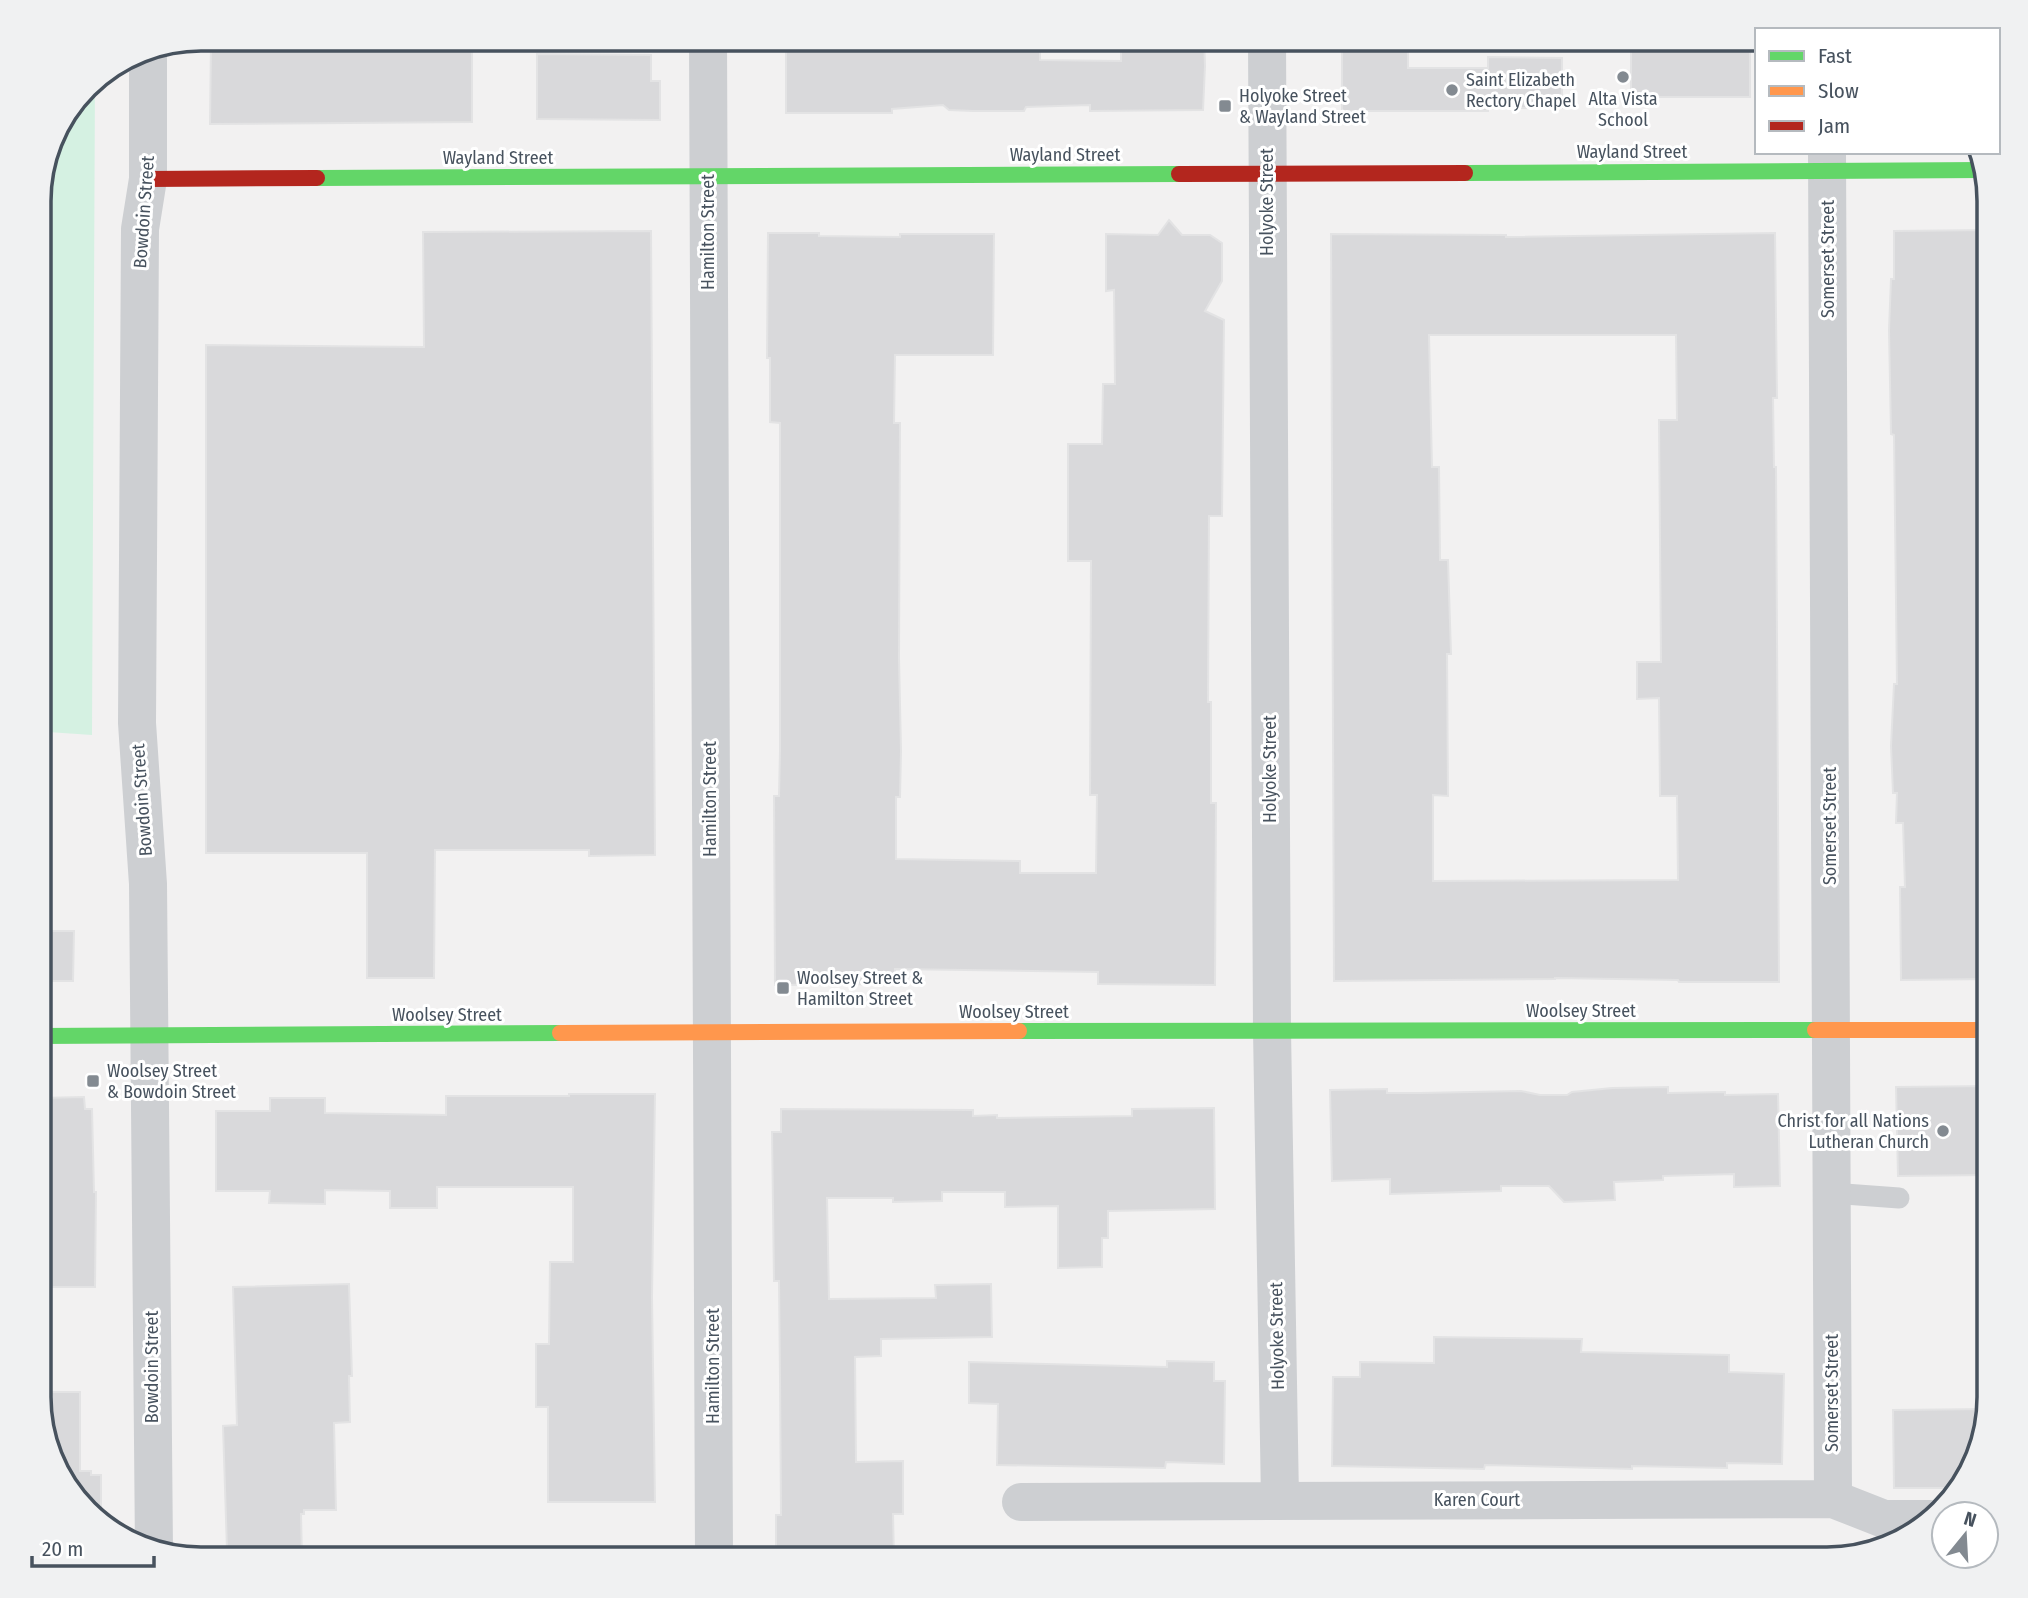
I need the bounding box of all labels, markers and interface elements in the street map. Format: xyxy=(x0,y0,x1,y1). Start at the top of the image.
legend xyxy=(1755,28,2000,154)
text: Fast xyxy=(1818,43,1852,69)
place label: Saint Elizabeth Rectory Chapel xyxy=(1466,69,1576,112)
marker: Alta Vista School xyxy=(1615,69,1631,85)
text: Slow xyxy=(1818,78,1859,104)
marker: Saint Elizabeth Rectory Chapel xyxy=(1444,82,1460,98)
place label: Holyoke Street & Wayland Street xyxy=(1239,85,1366,128)
place label: Alta Vista School xyxy=(1589,88,1658,131)
marker: Holyoke Street & Wayland Street xyxy=(1217,98,1233,114)
text: Jam xyxy=(1818,113,1850,139)
street label: Wayland Street xyxy=(1577,141,1687,163)
street label: Wayland Street xyxy=(1010,144,1120,166)
street label: Wayland Street xyxy=(443,147,553,169)
street label: Holyoke Street xyxy=(1256,148,1278,256)
street label: Bowdoin Street xyxy=(129,155,159,269)
street label: Hamilton Street xyxy=(697,174,719,290)
street label: Somerset Street xyxy=(1817,200,1839,318)
street label: Holyoke Street xyxy=(1259,715,1281,823)
street label: Hamilton Street xyxy=(699,741,721,857)
street label: Bowdoin Street xyxy=(127,743,157,857)
street label: Somerset Street xyxy=(1819,767,1841,885)
place label: Woolsey Street & Hamilton Street xyxy=(797,967,923,1010)
marker: Woolsey Street & Hamilton Street xyxy=(775,980,791,996)
street label: Woolsey Street xyxy=(1526,1000,1636,1022)
street label: Woolsey Street xyxy=(959,1001,1069,1023)
street label: Woolsey Street xyxy=(392,1004,502,1026)
place label: Woolsey Street & Bowdoin Street xyxy=(107,1060,236,1103)
marker: Woolsey Street & Bowdoin Street xyxy=(85,1073,101,1089)
place label: Christ for all Nations Lutheran Church xyxy=(1777,1110,1929,1153)
marker: Christ for all Nations Lutheran Church xyxy=(1935,1123,1951,1139)
street label: Holyoke Street xyxy=(1265,1282,1289,1390)
street label: Hamilton Street xyxy=(702,1308,724,1424)
street label: Bowdoin Street xyxy=(141,1311,163,1423)
street label: Somerset Street xyxy=(1821,1334,1843,1452)
street label: Karen Court xyxy=(1434,1489,1520,1511)
north arrow xyxy=(1930,1500,2000,1570)
text: N xyxy=(1961,1507,1979,1532)
scale bar xyxy=(32,1524,154,1568)
text: 20 m xyxy=(42,1536,83,1562)

